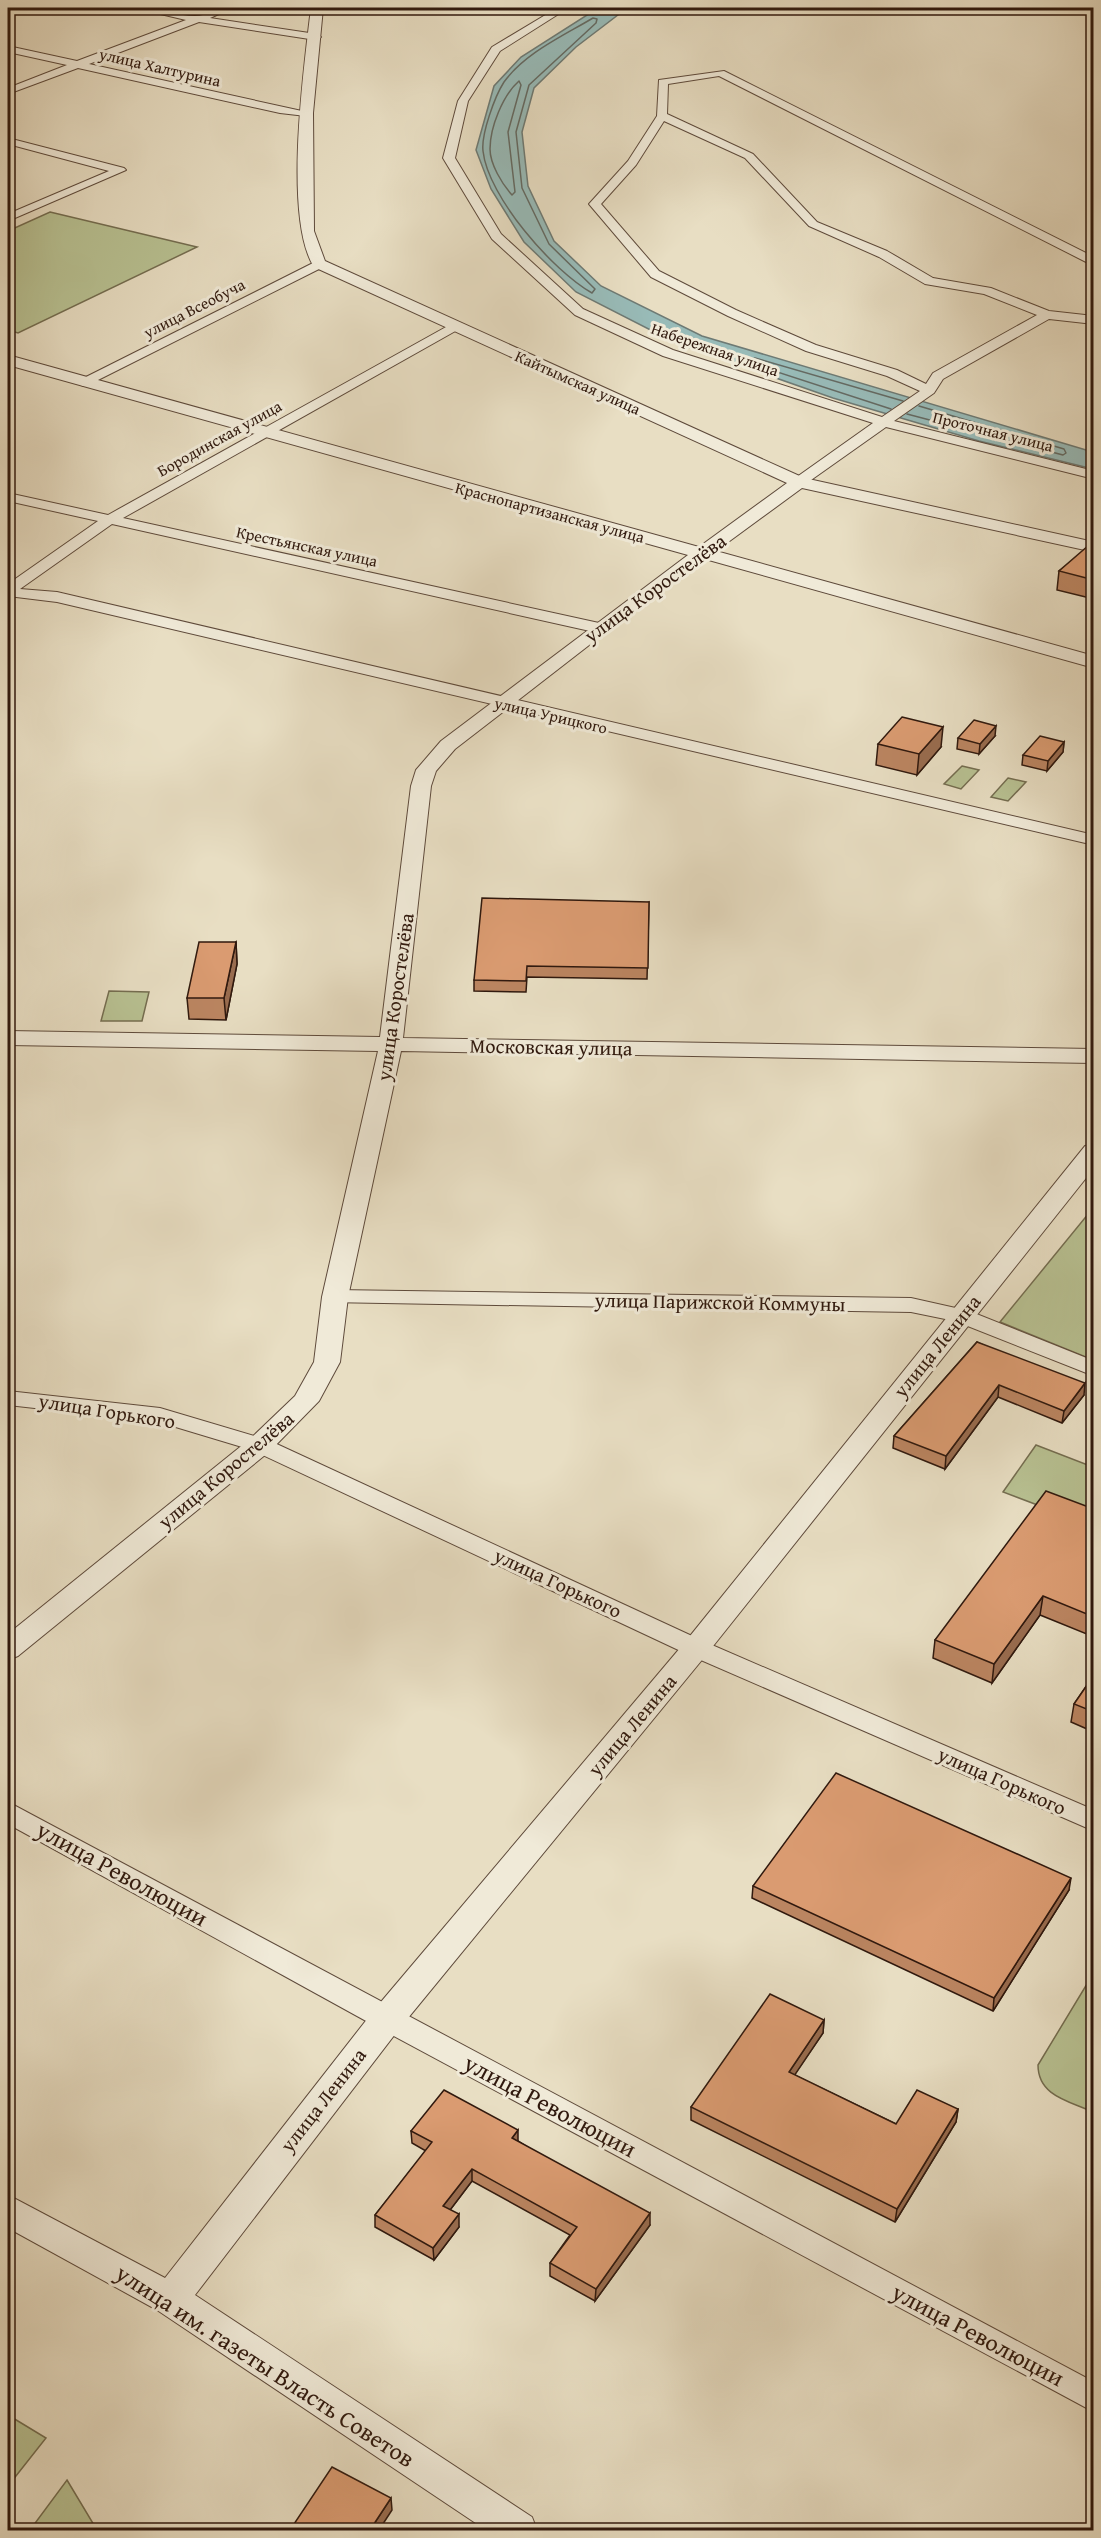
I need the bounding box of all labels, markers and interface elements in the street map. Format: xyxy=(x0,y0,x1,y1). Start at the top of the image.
street label: улица Халтурина xyxy=(96,41,223,93)
street label: улица Всеобуча xyxy=(138,272,249,344)
street label: Набережная улица xyxy=(648,316,782,382)
street label: Кайтымская улица xyxy=(511,344,645,421)
street label: Бородинская улица xyxy=(152,394,286,482)
street label: Проточная улица xyxy=(930,404,1056,458)
street label: Краснопартизанская улица xyxy=(453,475,648,549)
street label: Крестьянская улица xyxy=(234,519,380,573)
street label: улица Коростелёва xyxy=(577,526,732,650)
street label: улица Урицкого xyxy=(491,690,610,740)
street label: улица Коростелёва xyxy=(368,911,421,1084)
street label: Московская улица xyxy=(469,1031,633,1062)
street label: улица Парижской Коммуны xyxy=(593,1285,846,1318)
street label: улица Ленина xyxy=(885,1288,988,1404)
street label: улица Горького xyxy=(36,1385,177,1436)
street label: улица Коростелёва xyxy=(151,1404,300,1536)
street label: улица Горького xyxy=(489,1540,627,1625)
street label: улица Ленина xyxy=(580,1667,683,1783)
street label: улица Горького xyxy=(932,1739,1071,1822)
street label: улица Революции xyxy=(29,1811,214,1935)
street label: улица Ленина xyxy=(272,2041,373,2159)
street label: улица Революции xyxy=(457,2045,643,2166)
street label: улица им. газеты Власть Советов xyxy=(108,2255,422,2476)
street label: улица Революции xyxy=(885,2274,1071,2395)

